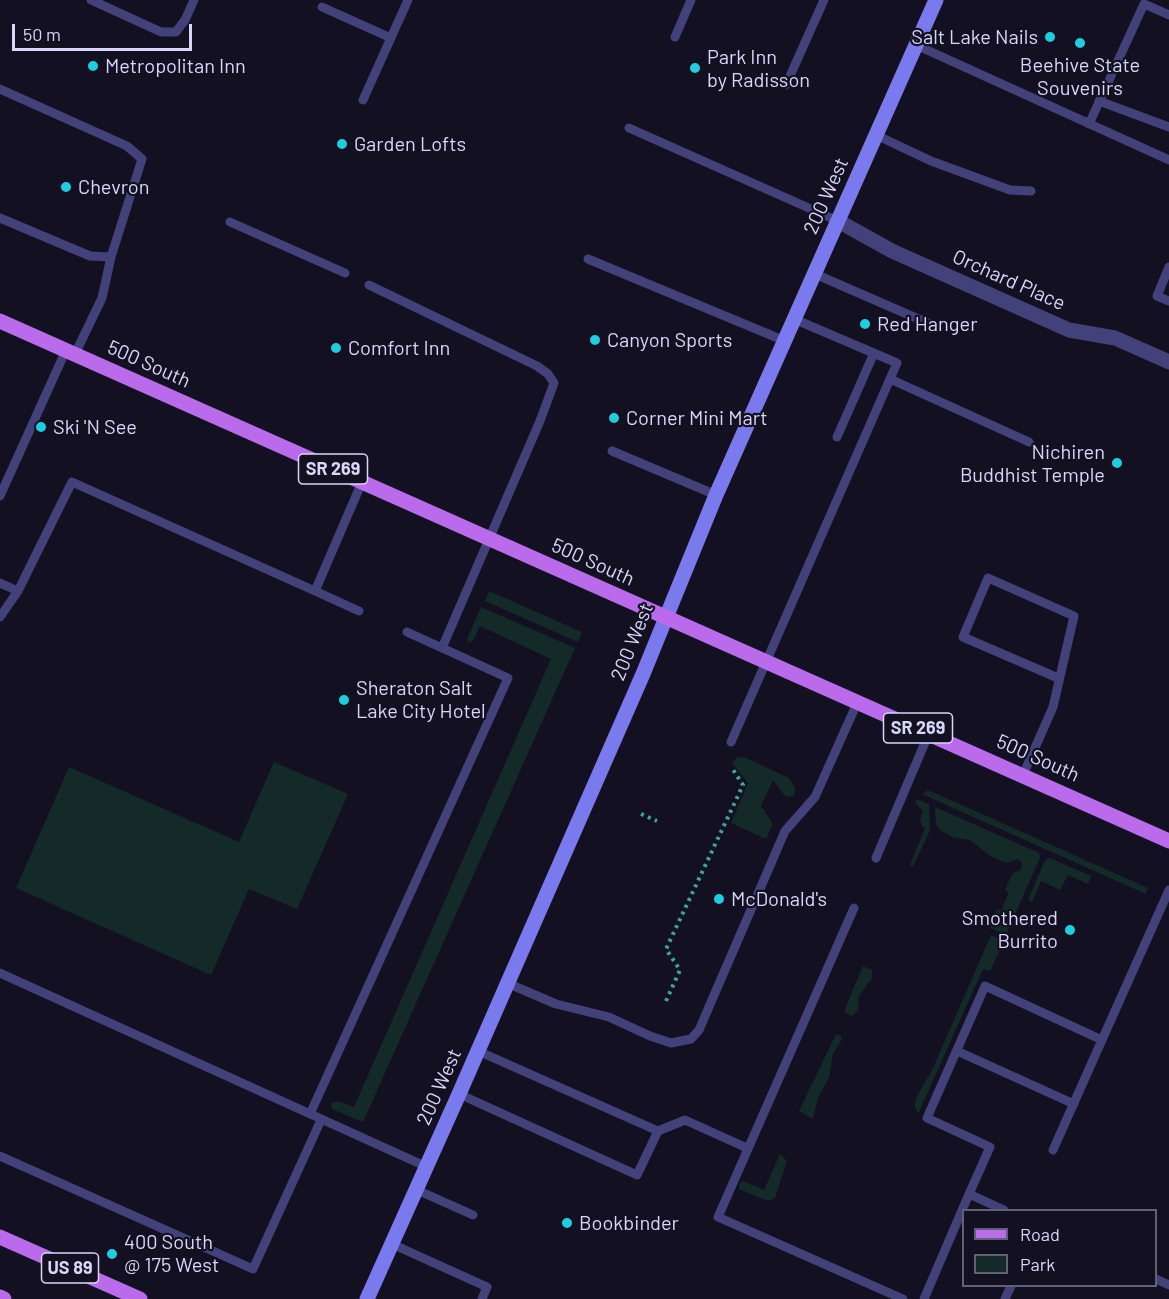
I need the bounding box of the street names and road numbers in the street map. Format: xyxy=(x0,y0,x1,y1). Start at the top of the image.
street label: 200 West xyxy=(799,154,853,238)
street label: Orchard Place xyxy=(949,244,1069,316)
street label: 500 South xyxy=(104,335,194,393)
road number: SR 269 xyxy=(298,454,368,484)
street label: 500 South xyxy=(548,533,638,591)
street label: 200 West xyxy=(606,600,658,684)
road number: SR 269 xyxy=(884,713,952,743)
street label: 500 South xyxy=(993,729,1083,787)
street label: 200 West xyxy=(412,1045,466,1129)
road number: US 89 xyxy=(42,1253,98,1283)

